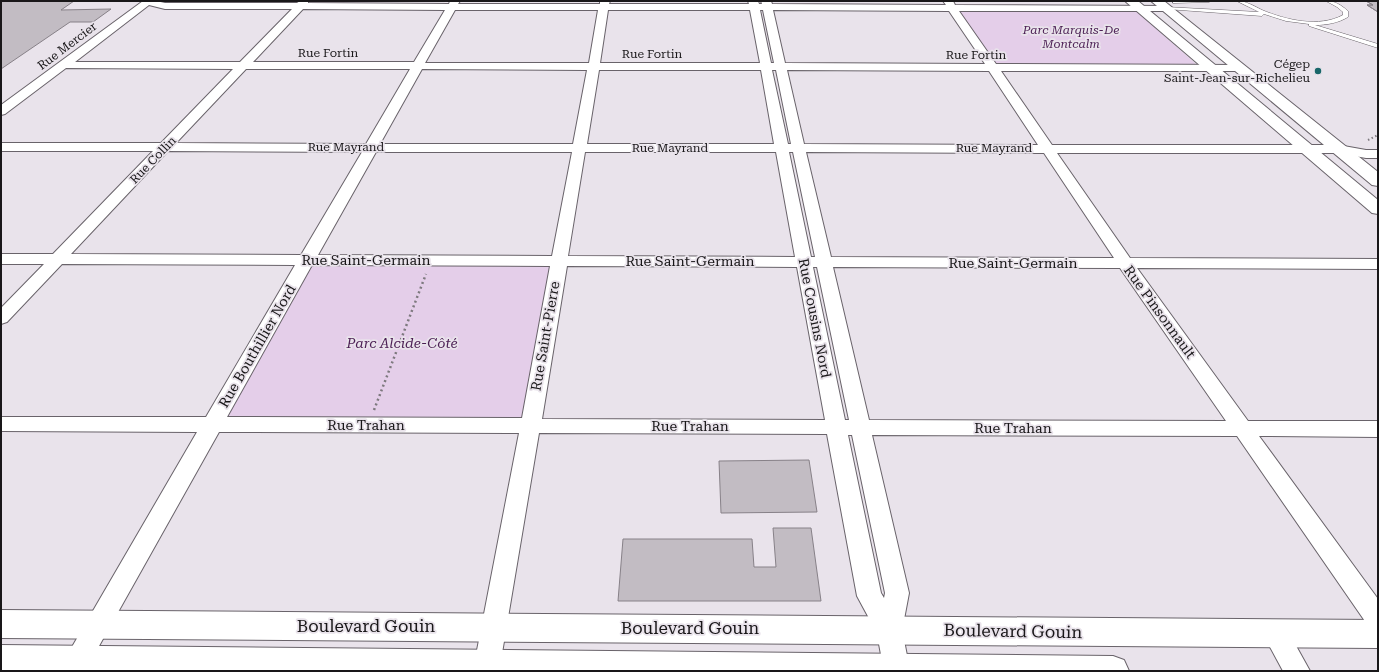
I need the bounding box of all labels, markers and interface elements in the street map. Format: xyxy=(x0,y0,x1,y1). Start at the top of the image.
street label: Rue Mercier xyxy=(35,19,99,73)
park label: Parc Marquis-De Montcalm xyxy=(1022,23,1119,51)
street label: Rue Fortin xyxy=(298,46,358,60)
street label: Rue Fortin xyxy=(622,47,682,61)
street label: Rue Fortin xyxy=(946,48,1006,62)
place label: Cégep Saint-Jean-sur-Richelieu xyxy=(1164,57,1311,85)
marker: Cégep Saint-Jean-sur-Richelieu xyxy=(1313,66,1323,76)
street label: Rue Collin xyxy=(127,133,179,187)
street label: Rue Mayrand xyxy=(308,140,385,154)
street label: Rue Mayrand xyxy=(632,141,709,155)
street label: Rue Mayrand xyxy=(956,141,1033,155)
street label: Rue Saint-Germain xyxy=(301,252,431,268)
street label: Rue Saint-Germain xyxy=(625,253,755,269)
street label: Rue Saint-Germain xyxy=(948,255,1078,271)
street label: Rue Cousins Nord xyxy=(796,257,834,379)
street label: Rue Pinsonnault xyxy=(1121,262,1199,362)
street label: Rue Saint-Pierre xyxy=(527,280,563,392)
street label: Rue Bouthillier Nord xyxy=(215,282,299,410)
park label: Parc Alcide-Côté xyxy=(345,335,458,351)
street label: Rue Trahan xyxy=(327,417,405,433)
street label: Rue Trahan xyxy=(651,418,729,434)
street label: Rue Trahan xyxy=(974,420,1052,436)
street label: Boulevard Gouin xyxy=(297,616,435,636)
street label: Boulevard Gouin xyxy=(621,618,759,638)
street label: Boulevard Gouin xyxy=(944,620,1083,642)

